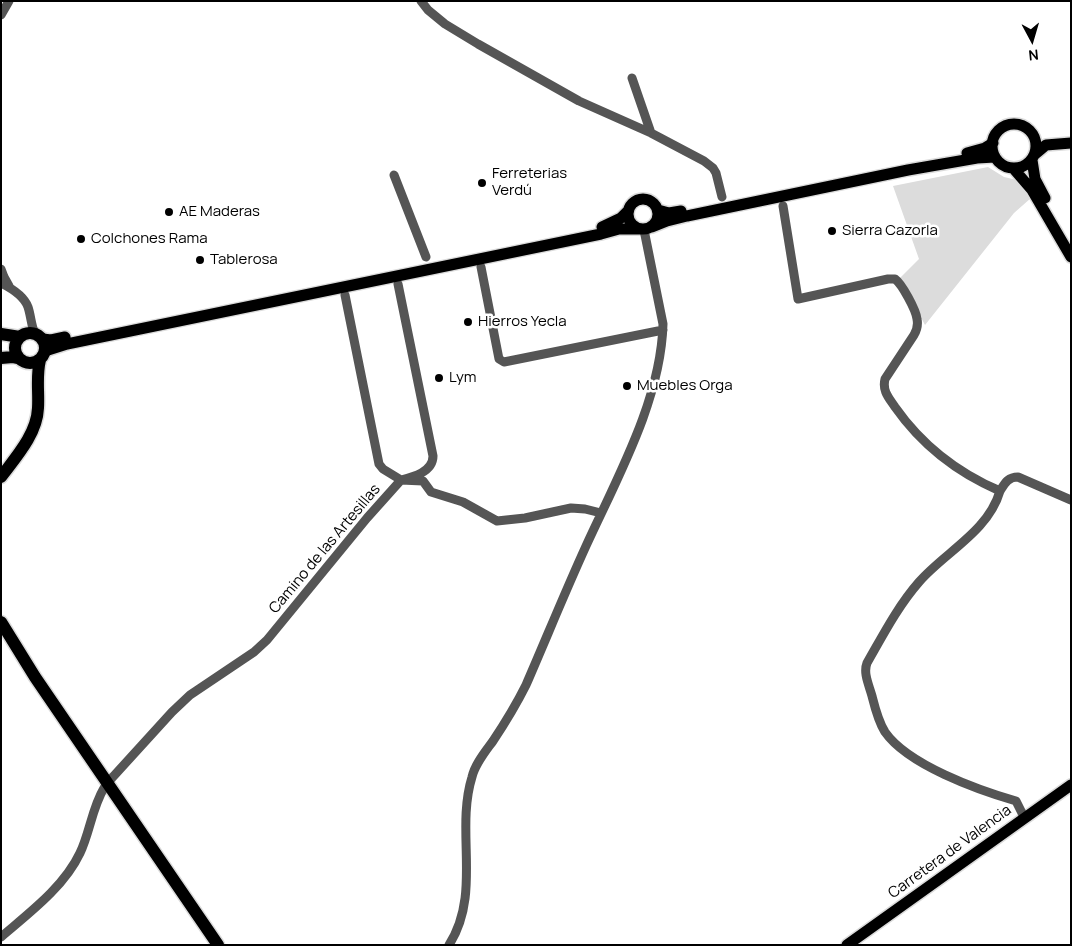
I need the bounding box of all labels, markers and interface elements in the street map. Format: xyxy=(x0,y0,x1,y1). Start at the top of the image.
north arrow xyxy=(1007,15,1057,65)
text: N xyxy=(1028,45,1040,65)
place label: Ferreterias Verdú xyxy=(492,165,567,200)
marker: Ferreterias Verdú xyxy=(476,177,488,189)
place label: AE Maderas xyxy=(179,203,260,221)
marker: AE Maderas xyxy=(163,206,175,218)
place label: Sierra Cazorla xyxy=(842,222,938,240)
marker: Sierra Cazorla xyxy=(826,225,838,237)
place label: Colchones Rama xyxy=(91,230,208,248)
marker: Colchones Rama xyxy=(75,233,87,245)
place label: Tablerosa xyxy=(210,251,278,269)
marker: Tablerosa xyxy=(194,254,206,266)
place label: Hierros Yecla xyxy=(478,313,567,331)
marker: Hierros Yecla xyxy=(462,316,474,328)
place label: Lym xyxy=(449,369,477,387)
marker: Lym xyxy=(433,372,445,384)
place label: Muebles Orga xyxy=(637,377,732,395)
marker: Muebles Orga xyxy=(621,380,633,392)
street label: Camino de las Artesillas xyxy=(266,481,384,617)
street label: Carretera de Valencia xyxy=(885,801,1015,903)

